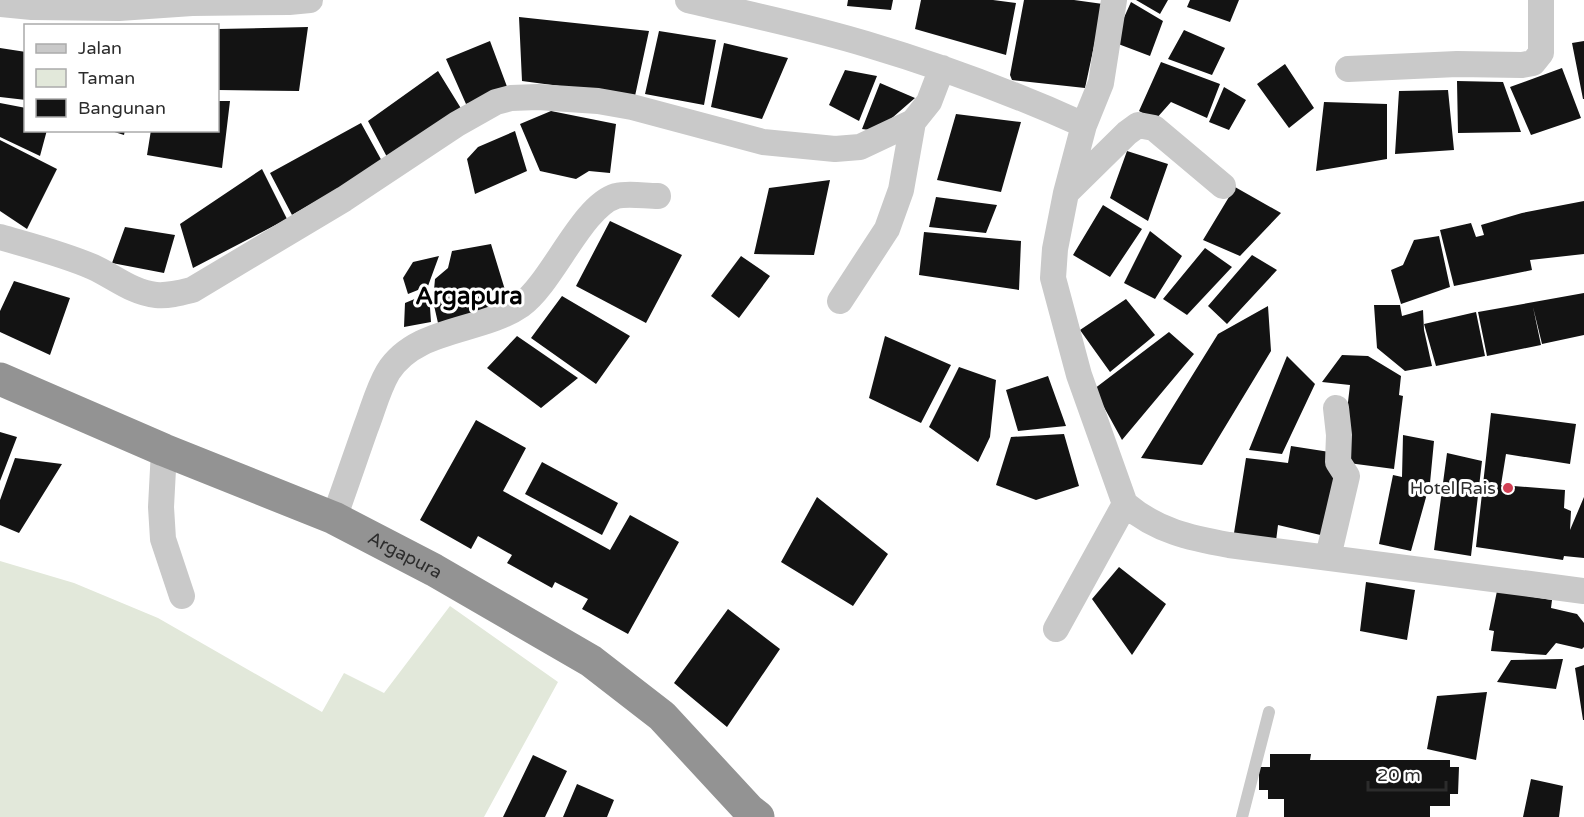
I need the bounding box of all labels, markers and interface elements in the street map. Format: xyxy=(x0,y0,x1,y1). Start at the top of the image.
legend xyxy=(24,24,219,132)
text: Jalan xyxy=(78,37,122,59)
text: Taman xyxy=(78,67,135,89)
text: Bangunan xyxy=(78,97,166,119)
district label: Argapura xyxy=(415,282,523,311)
place label: Hotel Rais xyxy=(1410,477,1496,499)
marker: Hotel Rais xyxy=(1501,481,1515,495)
street label: Argapura xyxy=(364,527,446,583)
scale bar xyxy=(1368,754,1446,792)
text: 20 m xyxy=(1377,764,1421,786)

